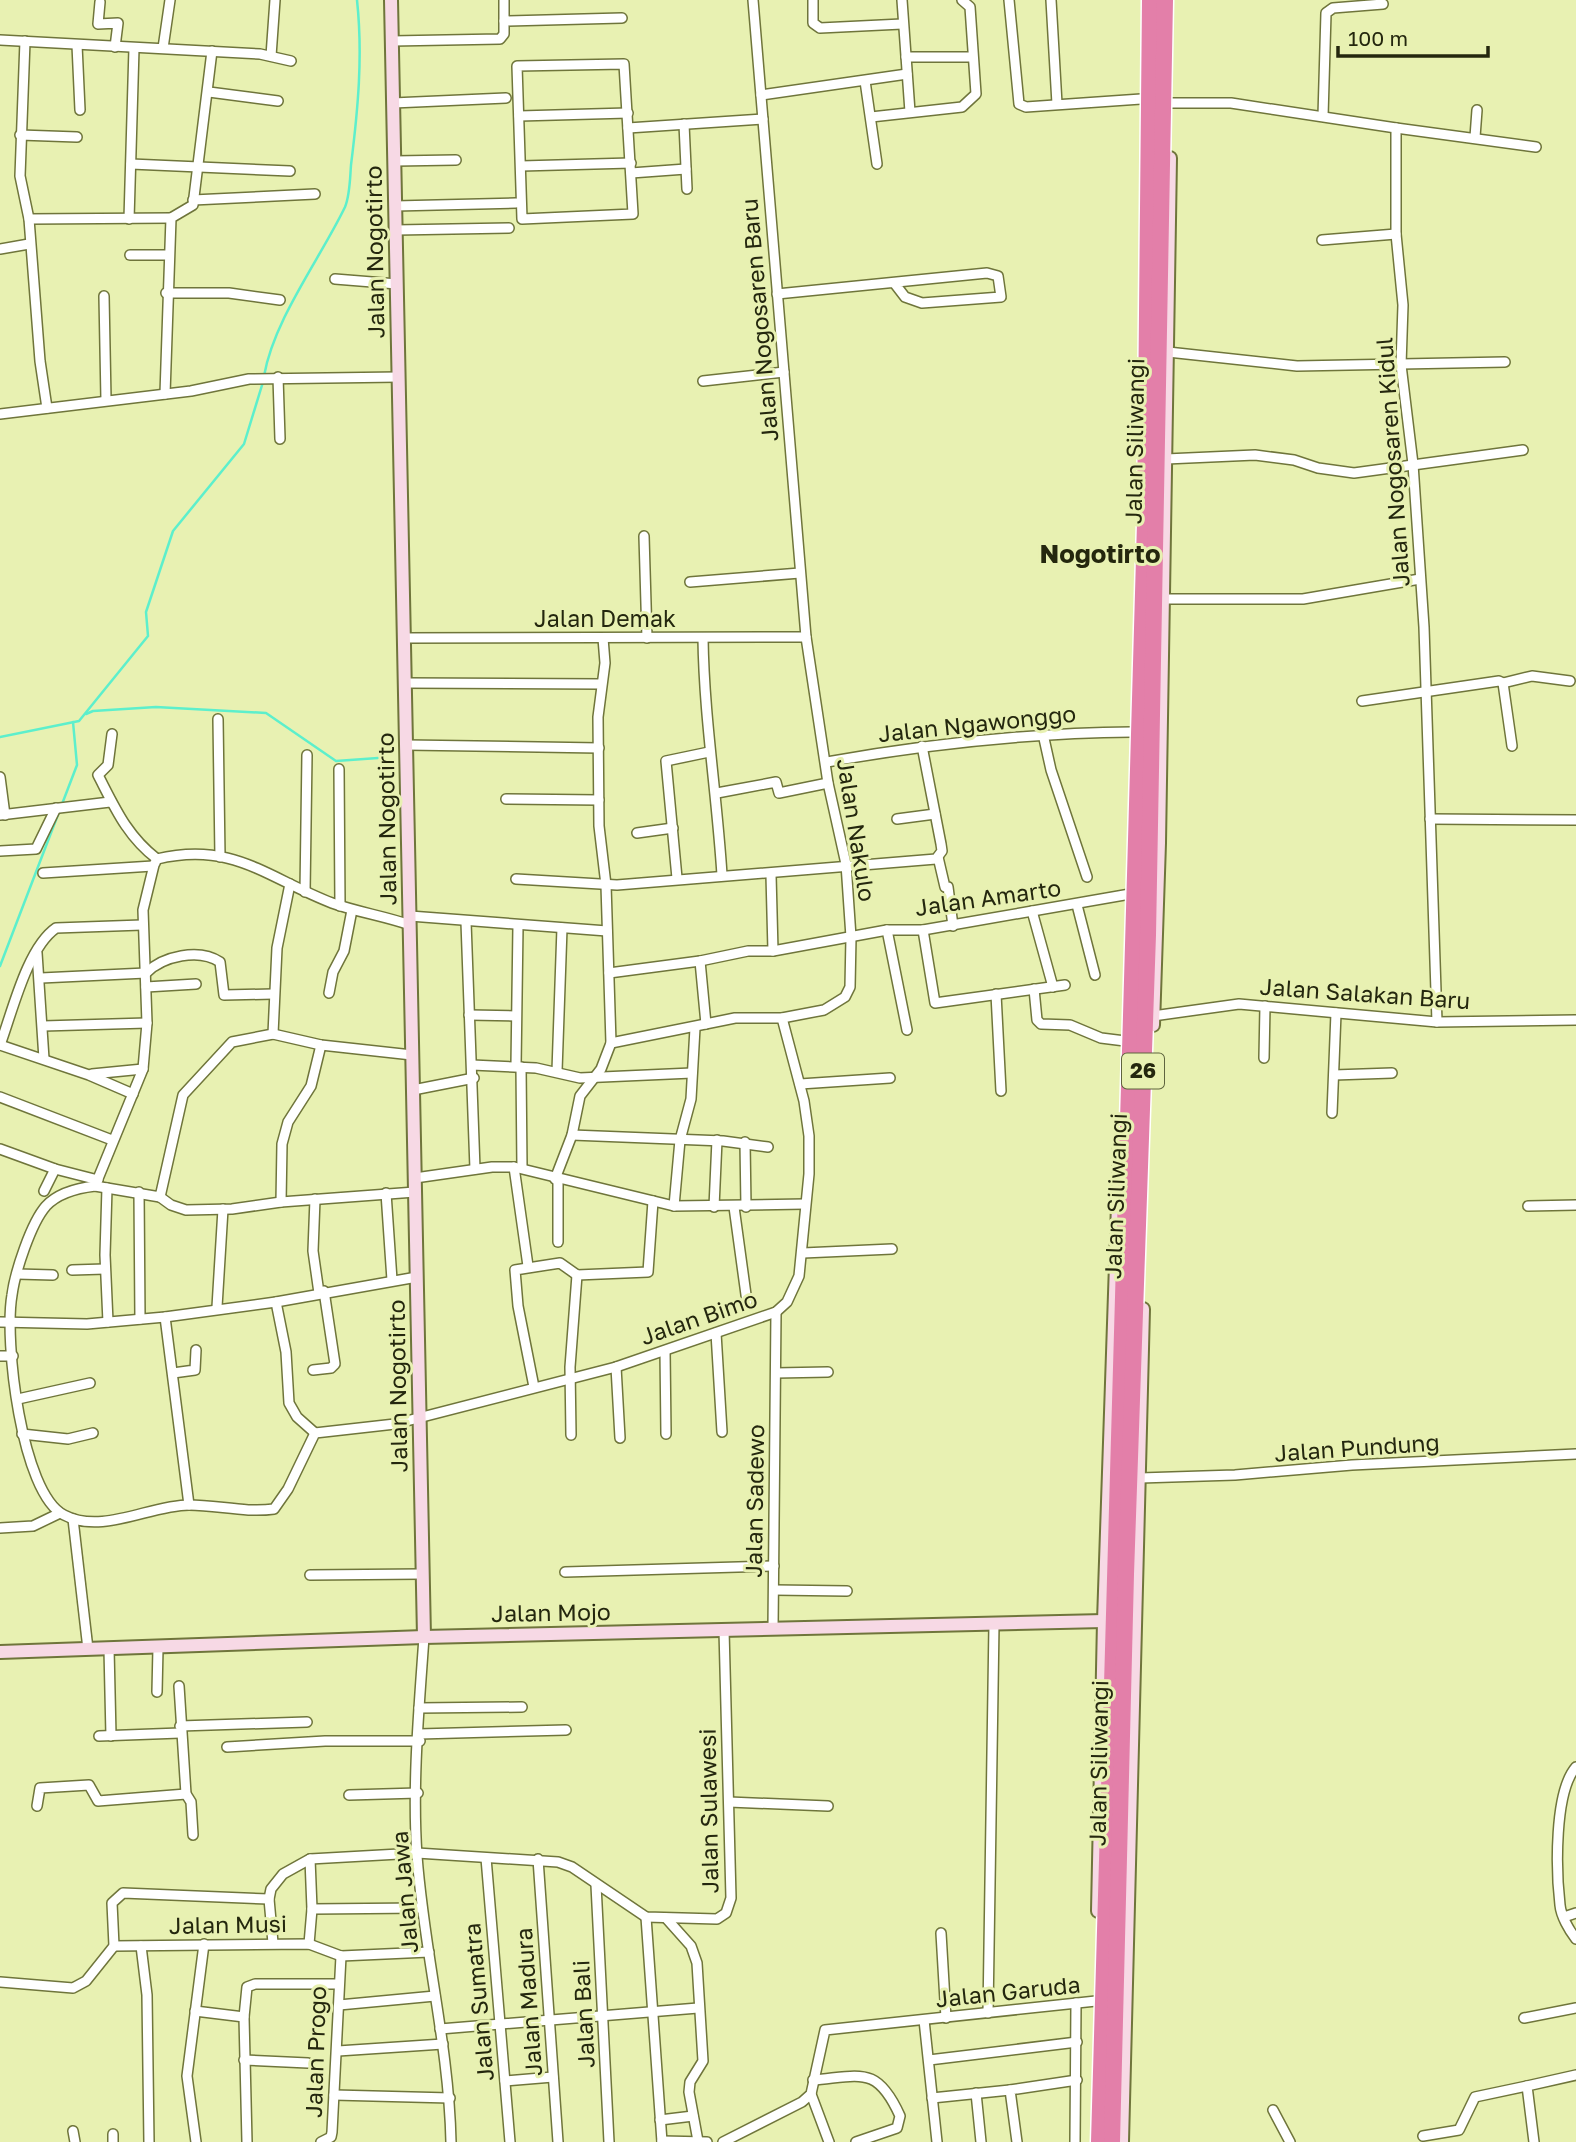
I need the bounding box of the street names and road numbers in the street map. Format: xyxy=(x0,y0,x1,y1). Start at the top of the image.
street label: Jalan Nogotirto xyxy=(358,165,390,339)
street label: Jalan Nogosaren Baru xyxy=(734,197,784,443)
street label: Jalan Nogosaren Kidul xyxy=(1369,336,1415,588)
street label: Jalan Siliwangi xyxy=(1119,358,1149,524)
street label: Jalan Demak xyxy=(534,604,676,632)
street label: Jalan Ngawonggo xyxy=(877,699,1077,747)
street label: Jalan Nogotirto xyxy=(370,732,402,906)
street label: Jalan Nakulo xyxy=(832,756,882,903)
street label: Jalan Amarto xyxy=(913,873,1063,921)
street label: Jalan Salakan Baru xyxy=(1259,972,1471,1014)
road number: 26 xyxy=(1122,1054,1164,1088)
street label: Jalan Siliwangi xyxy=(1098,1113,1132,1279)
street label: Jalan Bimo xyxy=(637,1284,761,1350)
street label: Jalan Nogotirto xyxy=(381,1299,413,1473)
street label: Jalan Sadewo xyxy=(739,1424,769,1578)
street label: Jalan Pundung xyxy=(1273,1427,1440,1467)
street label: Jalan Mojo xyxy=(491,1597,611,1627)
street label: Jalan Siliwangi xyxy=(1083,1680,1113,1846)
street label: Jalan Sulawesi xyxy=(693,1728,723,1894)
street label: Jalan Jawa xyxy=(385,1830,423,1954)
street label: Jalan Musi xyxy=(169,1909,287,1939)
street label: Jalan Sumatra xyxy=(457,1922,499,2082)
street label: Jalan Madura xyxy=(509,1927,547,2077)
street label: Jalan Bali xyxy=(566,1959,600,2069)
street label: Jalan Garuda xyxy=(934,1969,1082,2013)
street label: Jalan Progo xyxy=(299,1986,331,2118)

